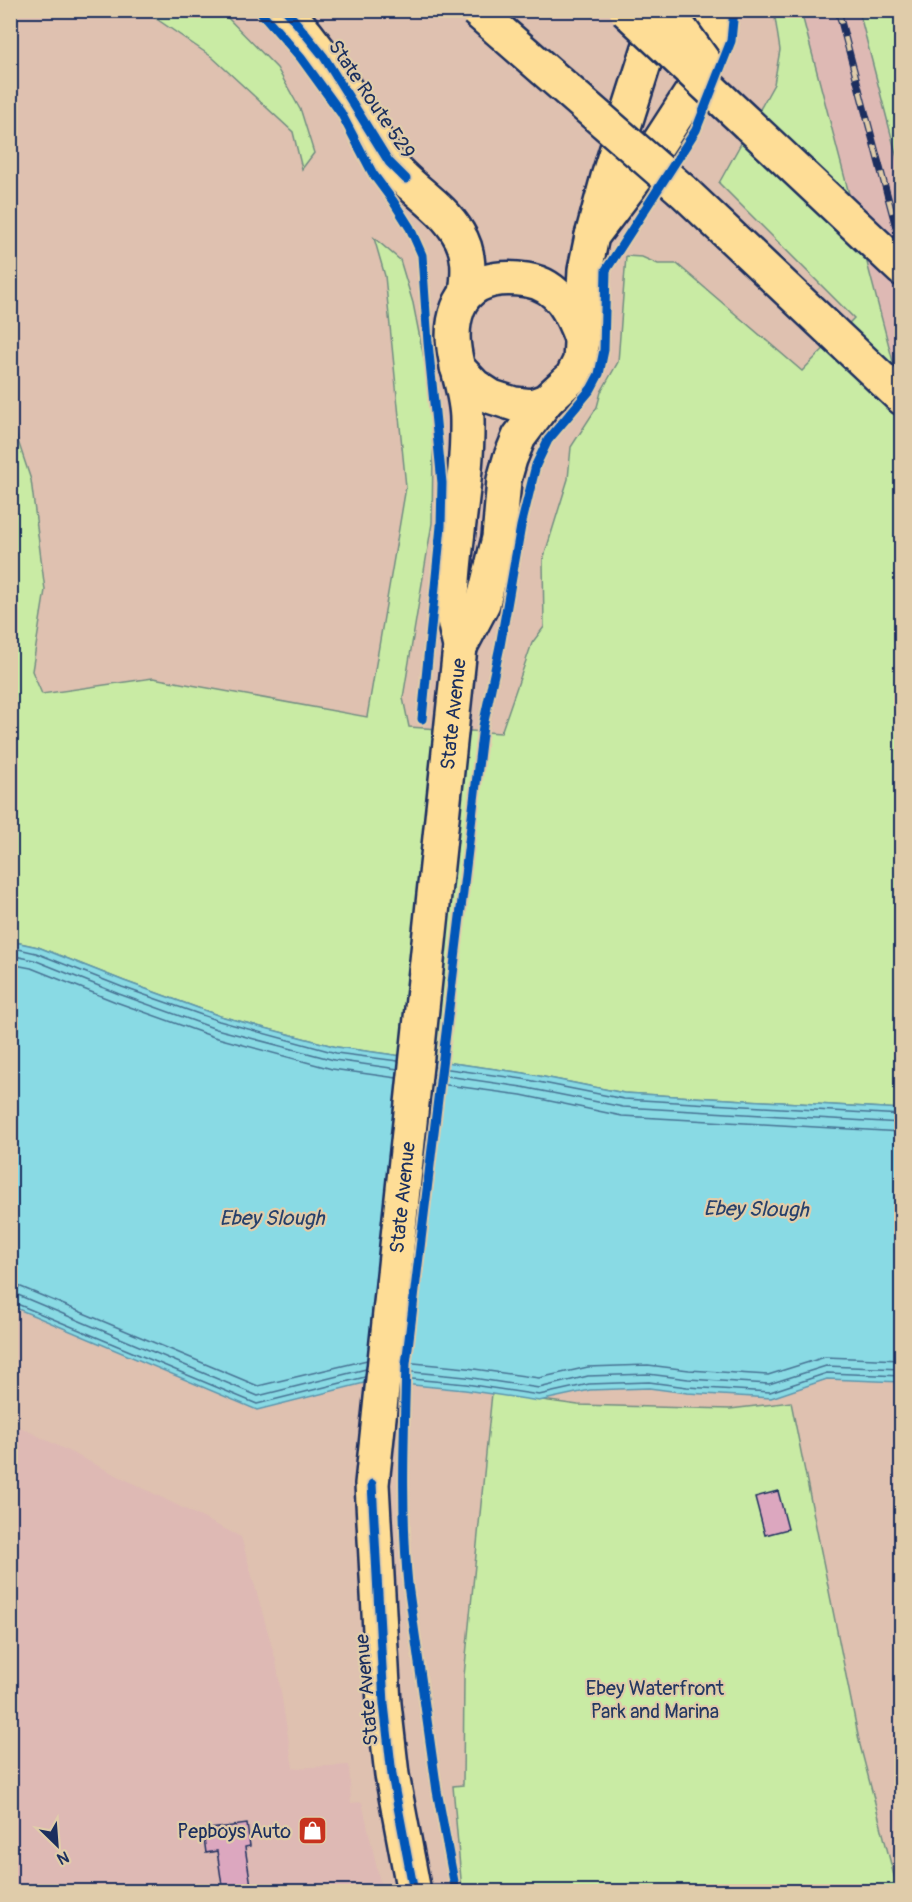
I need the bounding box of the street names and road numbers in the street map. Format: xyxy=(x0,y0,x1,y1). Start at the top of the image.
street label: State Route 529 xyxy=(323,35,420,163)
street label: State Avenue xyxy=(435,657,472,771)
street label: State Avenue xyxy=(384,1140,421,1255)
street label: State Avenue xyxy=(349,1633,384,1747)

